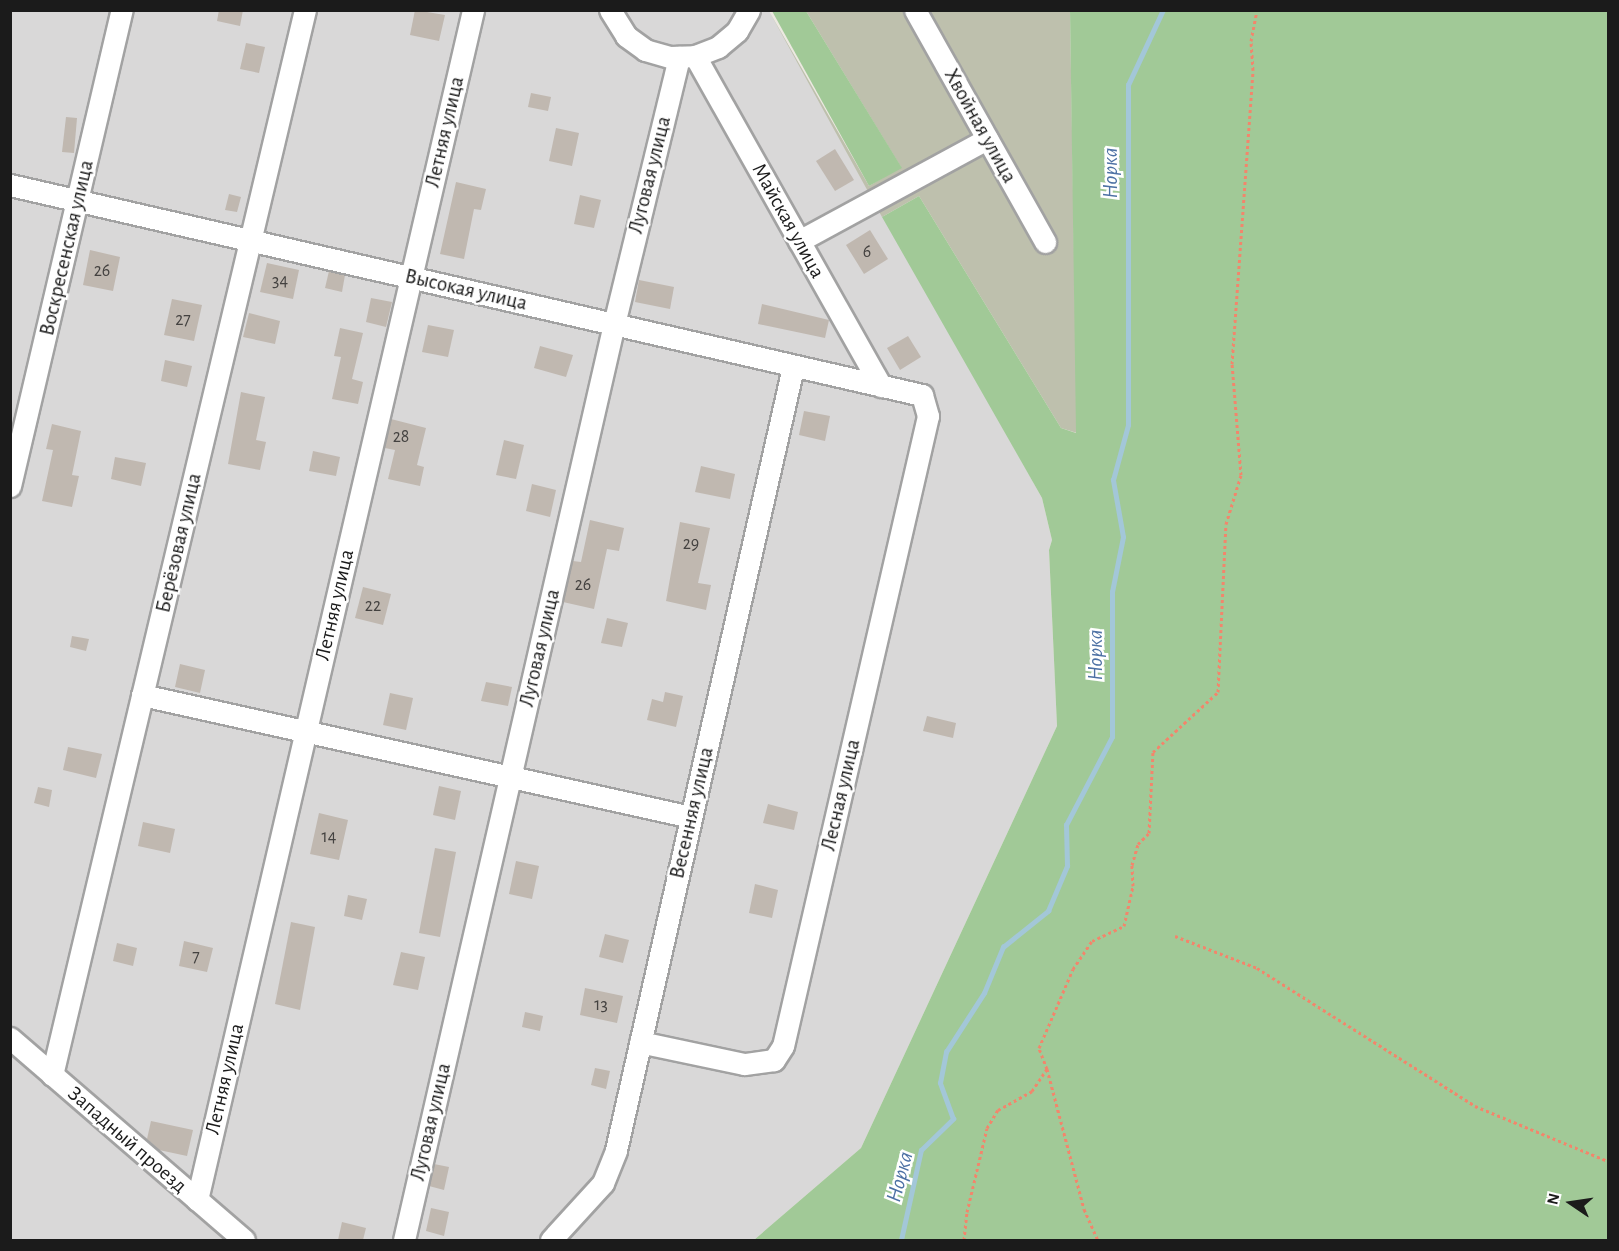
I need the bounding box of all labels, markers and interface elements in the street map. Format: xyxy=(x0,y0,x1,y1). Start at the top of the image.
street label: Хвойная улица xyxy=(938,64,1022,188)
street label: Летняя улица xyxy=(420,74,470,190)
street label: Луговая улица xyxy=(623,114,677,236)
water label: Норка xyxy=(1098,147,1124,199)
street label: Воскресенская улица xyxy=(35,158,99,338)
street label: Майская улица xyxy=(746,159,830,283)
house number: 6 xyxy=(863,241,871,263)
house number: 26 xyxy=(94,260,110,282)
street label: Высокая улица xyxy=(402,264,530,316)
house number: 34 xyxy=(272,270,288,292)
house number: 27 xyxy=(175,309,191,331)
house number: 28 xyxy=(393,426,409,448)
street label: Берёзовая улица xyxy=(151,471,207,615)
house number: 29 xyxy=(683,533,699,555)
street label: Летняя улица xyxy=(310,547,360,663)
house number: 26 xyxy=(575,574,591,596)
street label: Луговая улица xyxy=(514,587,566,709)
house number: 22 xyxy=(365,595,381,617)
water label: Норка xyxy=(1083,629,1109,681)
street label: Лесная улица xyxy=(816,737,866,853)
street label: Весенняя улица xyxy=(665,745,719,881)
house number: 14 xyxy=(322,826,336,848)
house number: 7 xyxy=(192,946,200,968)
house number: 13 xyxy=(594,994,608,1016)
street label: Летняя улица xyxy=(200,1021,250,1137)
street label: Луговая улица xyxy=(405,1061,457,1183)
street label: Западный проезд xyxy=(62,1081,192,1199)
water label: Норка xyxy=(881,1149,919,1205)
north arrow xyxy=(1541,1173,1601,1233)
text: N xyxy=(1544,1192,1563,1206)

